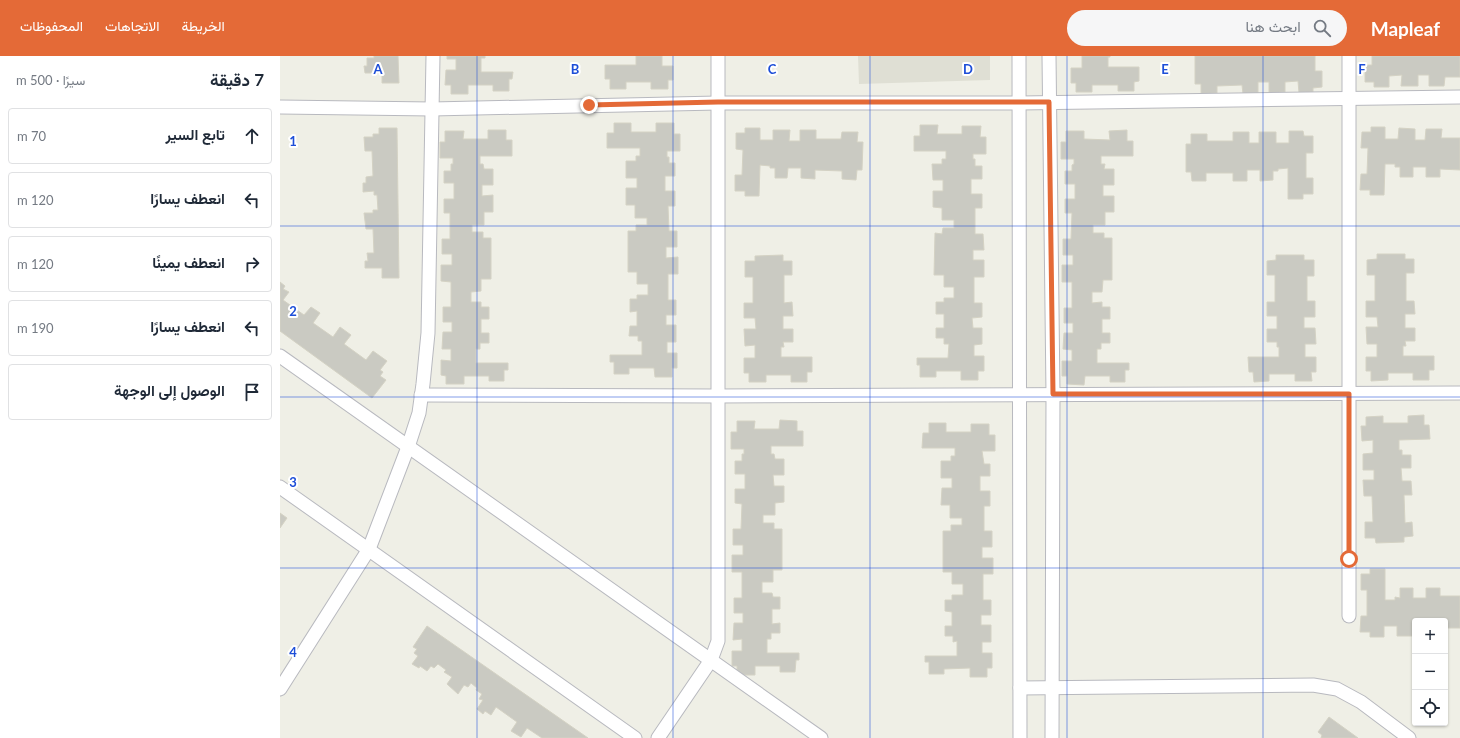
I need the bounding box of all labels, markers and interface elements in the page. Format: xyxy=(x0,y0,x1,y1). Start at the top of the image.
search box xyxy=(1067,10,1347,46)
text: المحفوظات xyxy=(20,17,83,34)
text: الاتجاهات xyxy=(105,17,159,34)
text: الخريطة xyxy=(181,17,225,34)
text: ابحث هنا xyxy=(1245,17,1301,35)
icon: search xyxy=(1311,17,1333,39)
text: Mapleaf xyxy=(1371,17,1440,40)
text: A xyxy=(372,61,383,77)
text: B xyxy=(571,61,580,77)
text: C xyxy=(768,61,777,77)
text: D xyxy=(963,61,973,77)
text: E xyxy=(1161,61,1169,77)
text: F xyxy=(1358,61,1366,77)
text: 7 دقيقة xyxy=(210,69,264,90)
text: سيرًا · 500 m xyxy=(16,72,85,88)
route end xyxy=(580,96,598,114)
text: تابع السير xyxy=(165,125,225,143)
icon: ahead xyxy=(241,125,263,147)
text: 70 m xyxy=(17,128,46,144)
text: 1 xyxy=(289,133,297,149)
text: انعطف يسارًا xyxy=(150,189,225,207)
icon: left xyxy=(241,189,263,211)
text: 120 m xyxy=(17,192,54,208)
text: انعطف يمينًا xyxy=(152,253,225,271)
icon: right xyxy=(241,253,263,275)
text: 120 m xyxy=(17,256,54,272)
text: 2 xyxy=(289,303,297,319)
text: انعطف يسارًا xyxy=(150,317,225,335)
icon: left xyxy=(241,317,263,339)
text: 190 m xyxy=(17,320,54,336)
text: الوصول إلى الوجهة xyxy=(114,381,225,399)
icon: arrive xyxy=(241,381,263,403)
text: 3 xyxy=(289,474,297,490)
route start xyxy=(1340,550,1358,568)
map controls xyxy=(1412,618,1448,726)
button: + xyxy=(1412,618,1448,654)
text: 4 xyxy=(289,644,297,660)
button: − xyxy=(1412,654,1448,690)
button: locate xyxy=(1412,690,1448,726)

